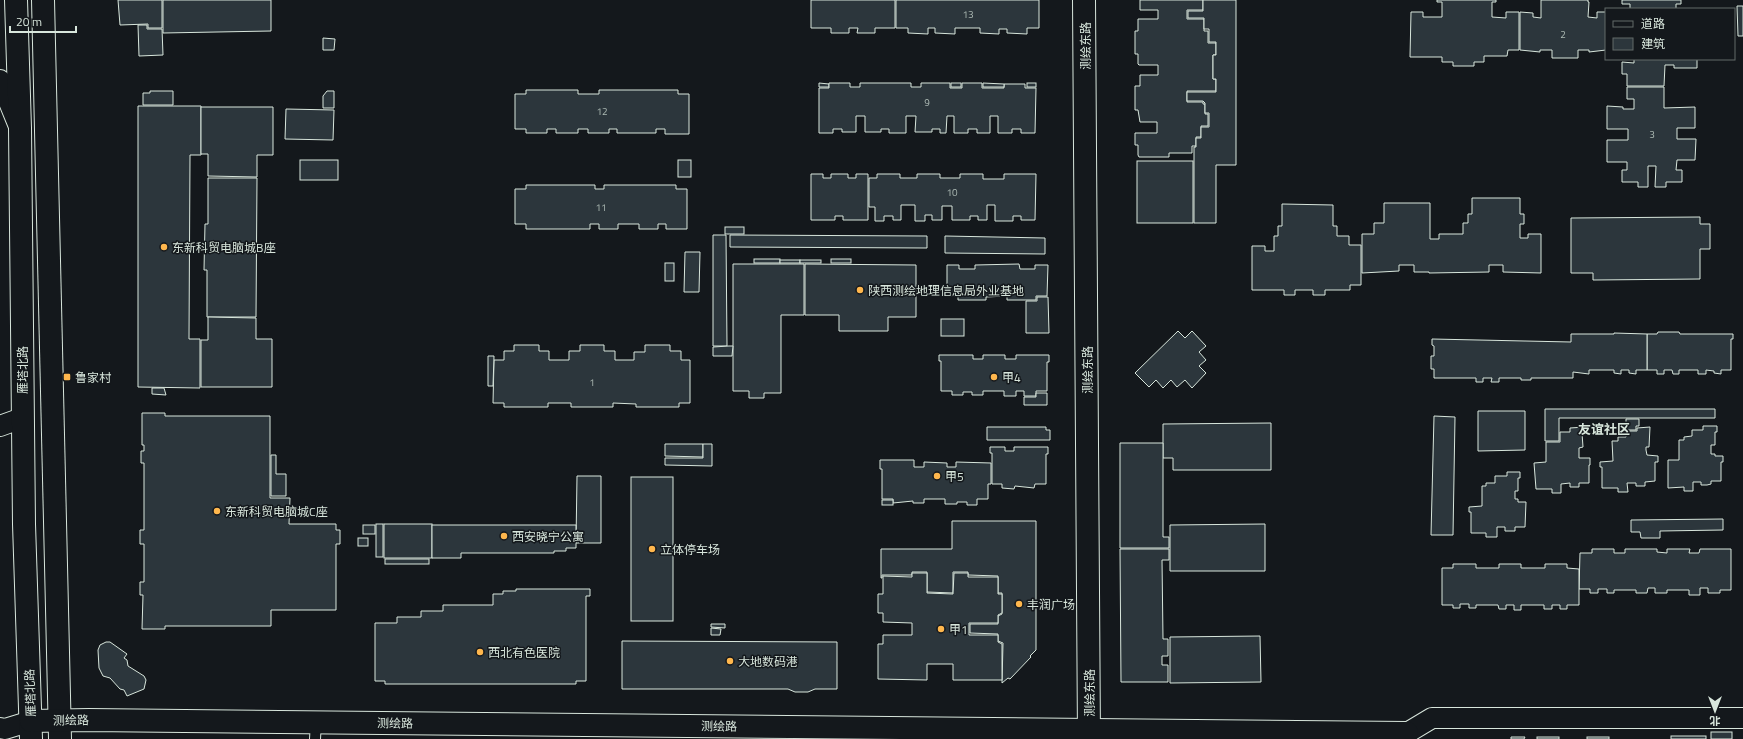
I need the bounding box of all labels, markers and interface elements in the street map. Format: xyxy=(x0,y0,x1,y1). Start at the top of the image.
house number: 13 xyxy=(962,7,974,22)
scale bar xyxy=(10,8,76,34)
legend xyxy=(1605,8,1735,60)
text: 20 m xyxy=(16,12,42,31)
text: 道路 xyxy=(1641,14,1665,33)
street label: 测绘东路 xyxy=(1076,22,1095,70)
house number: 2 xyxy=(1560,27,1566,42)
text: 建筑 xyxy=(1641,34,1665,53)
house number: 9 xyxy=(924,95,930,110)
house number: 12 xyxy=(596,104,608,119)
house number: 3 xyxy=(1649,127,1655,142)
house number: 10 xyxy=(946,185,958,200)
house number: 11 xyxy=(595,200,607,215)
place label: 东新科贸电脑城B座 xyxy=(172,238,275,257)
marker: 东新科贸电脑城B座 xyxy=(159,242,169,252)
place label: 陕西测绘地理信息局外业基地 xyxy=(868,281,1024,300)
marker: 陕西测绘地理信息局外业基地 xyxy=(855,285,865,295)
street label: 雁塔北路 xyxy=(13,346,32,394)
street label: 测绘东路 xyxy=(1078,346,1097,394)
place label: 鲁家村 xyxy=(75,368,112,387)
place label: 甲4 xyxy=(1002,368,1021,387)
marker: 鲁家村 xyxy=(62,372,72,382)
marker: 甲4 xyxy=(989,372,999,382)
house number: 1 xyxy=(589,375,595,390)
district label: 友谊社区 xyxy=(1578,419,1630,439)
place label: 甲5 xyxy=(945,467,964,486)
marker: 甲5 xyxy=(932,471,942,481)
place label: 东新科贸电脑城C座 xyxy=(225,502,328,521)
marker: 东新科贸电脑城C座 xyxy=(212,506,222,516)
place label: 西安晓宁公寓 xyxy=(512,527,584,546)
marker: 西安晓宁公寓 xyxy=(499,531,509,541)
place label: 立体停车场 xyxy=(660,540,720,559)
marker: 立体停车场 xyxy=(647,544,657,554)
place label: 丰润广场 xyxy=(1027,595,1075,614)
marker: 丰润广场 xyxy=(1014,599,1024,609)
place label: 甲1 xyxy=(949,620,968,639)
marker: 甲1 xyxy=(936,624,946,634)
place label: 西北有色医院 xyxy=(488,643,560,662)
marker: 西北有色医院 xyxy=(475,647,485,657)
place label: 大地数码港 xyxy=(738,652,798,671)
marker: 大地数码港 xyxy=(725,656,735,666)
street label: 雁塔北路 xyxy=(20,669,40,717)
street label: 测绘东路 xyxy=(1080,669,1099,717)
north arrow xyxy=(1695,691,1735,731)
street label: 测绘路 xyxy=(53,710,89,730)
street label: 测绘路 xyxy=(377,713,413,733)
text: 北 xyxy=(1710,713,1721,729)
street label: 测绘路 xyxy=(701,716,737,736)

